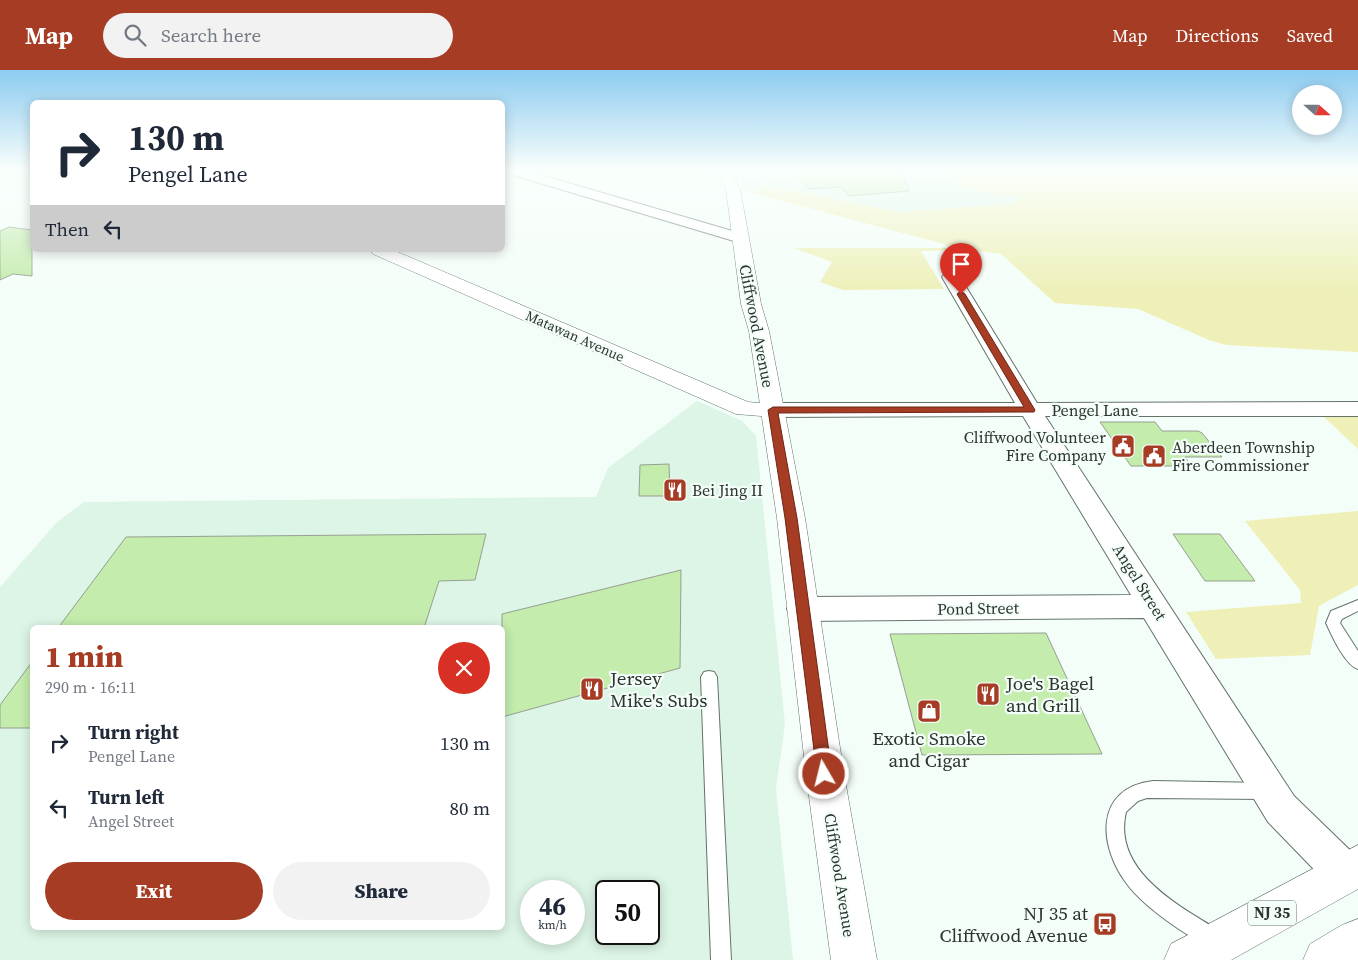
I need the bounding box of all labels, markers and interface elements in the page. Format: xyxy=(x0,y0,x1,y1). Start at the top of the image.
search box xyxy=(103,13,453,58)
text: Map xyxy=(25,19,73,52)
icon: search xyxy=(121,21,149,49)
text: Search here xyxy=(161,22,261,48)
text: Map xyxy=(1112,23,1148,48)
text: Directions xyxy=(1176,23,1259,48)
text: Saved xyxy=(1287,23,1333,48)
north arrow xyxy=(1292,85,1342,135)
map controls xyxy=(1292,85,1342,135)
text: 130 m xyxy=(128,114,224,162)
icon: right xyxy=(45,120,110,185)
text: Pengel Lane xyxy=(128,159,248,189)
icon: left xyxy=(99,215,127,243)
text: Then xyxy=(45,216,89,242)
pin xyxy=(940,243,982,294)
icon: arrive xyxy=(947,250,975,278)
street label: Cliffwood Avenue xyxy=(734,262,780,390)
street label: Matawan Avenue xyxy=(522,305,628,367)
street label: Pengel Lane xyxy=(1051,399,1139,421)
place label: Cliffwood Volunteer Fire Company xyxy=(964,426,1107,466)
public building icon: Cliffwood Volunteer Fire Company xyxy=(1110,433,1136,459)
place label: Aberdeen Township Fire Commissioner xyxy=(1172,436,1315,476)
public building icon: Aberdeen Township Fire Commissioner xyxy=(1141,443,1167,469)
restaurant icon: Bei Jing II xyxy=(662,477,688,503)
place label: Bei Jing II xyxy=(692,479,763,501)
street label: Angel Street xyxy=(1108,540,1173,625)
street label: Pond Street xyxy=(937,596,1020,620)
text: 1 min xyxy=(45,636,123,677)
button: close xyxy=(438,642,490,694)
place label: Jersey Mike's Subs xyxy=(609,665,708,713)
place label: Joe's Bagel and Grill xyxy=(1005,670,1095,718)
text: 290 m · 16:11 xyxy=(45,676,136,698)
restaurant icon: Jersey Mike's Subs xyxy=(579,676,605,702)
restaurant icon: Joe's Bagel and Grill xyxy=(975,681,1001,707)
shop icon: Exotic Smoke and Cigar xyxy=(916,698,942,724)
text: Turn right xyxy=(88,719,179,745)
place label: Exotic Smoke and Cigar xyxy=(872,725,986,773)
icon: right xyxy=(45,729,73,757)
text: 130 m xyxy=(440,730,490,756)
text: Pengel Lane xyxy=(88,745,175,767)
position arrow xyxy=(797,747,849,799)
text: Turn left xyxy=(88,784,164,810)
icon: left xyxy=(45,794,73,822)
text: 80 m xyxy=(449,795,490,821)
text: Angel Street xyxy=(88,810,174,832)
street label: Cliffwood Avenue xyxy=(819,811,861,939)
button: Exit xyxy=(45,862,263,920)
button: Share xyxy=(273,862,490,920)
speed limit sign: 50 xyxy=(595,880,660,945)
text: 46 xyxy=(539,889,566,923)
place label: NJ 35 at Cliffwood Avenue xyxy=(939,900,1089,948)
road number: NJ 35 xyxy=(1248,900,1296,926)
bus stop icon: NJ 35 at Cliffwood Avenue xyxy=(1092,911,1118,937)
text: km/h xyxy=(538,917,567,933)

